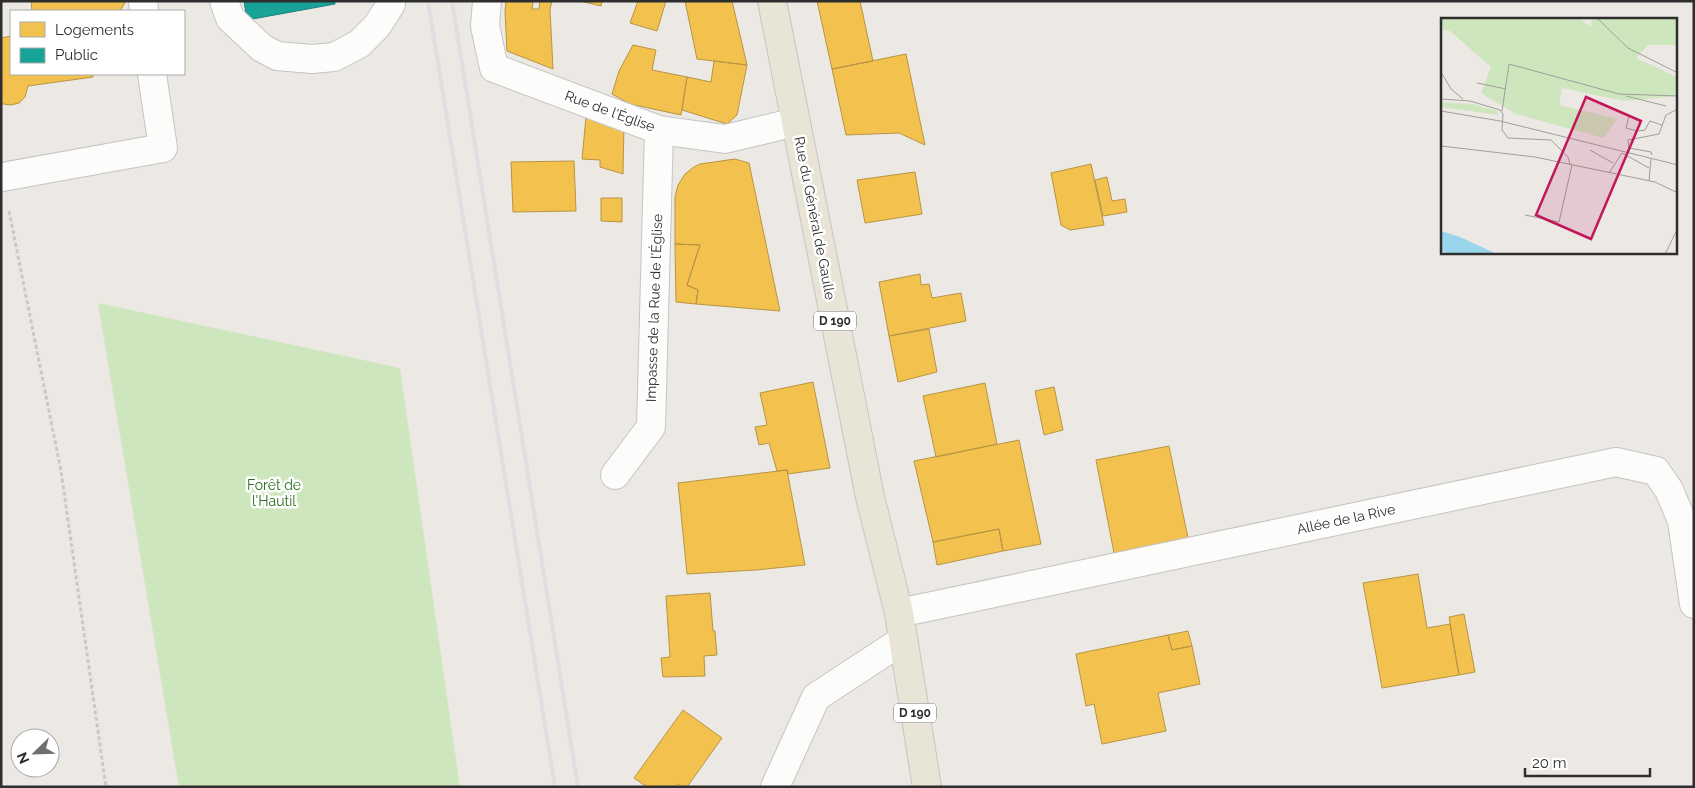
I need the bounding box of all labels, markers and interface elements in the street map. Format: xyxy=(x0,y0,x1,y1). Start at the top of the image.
legend xyxy=(10,10,185,75)
inset map xyxy=(1441,18,1678,254)
text: Logements xyxy=(55,21,134,39)
text: Public xyxy=(55,46,98,64)
street label: Rue de l'Église xyxy=(563,86,658,135)
street label: Rue du Général de Gaulle xyxy=(791,135,839,301)
street label: Impasse de la Rue de l'Église xyxy=(642,214,665,402)
road number: D 190 xyxy=(814,312,856,331)
park label: Forêt de l'Hautil xyxy=(247,477,301,509)
street label: Allée de la Rive xyxy=(1295,501,1397,537)
road number: D 190 xyxy=(894,704,936,722)
north arrow xyxy=(10,728,60,778)
scale bar xyxy=(1525,746,1650,778)
text: N xyxy=(14,750,32,766)
text: 20 m xyxy=(1532,754,1567,772)

